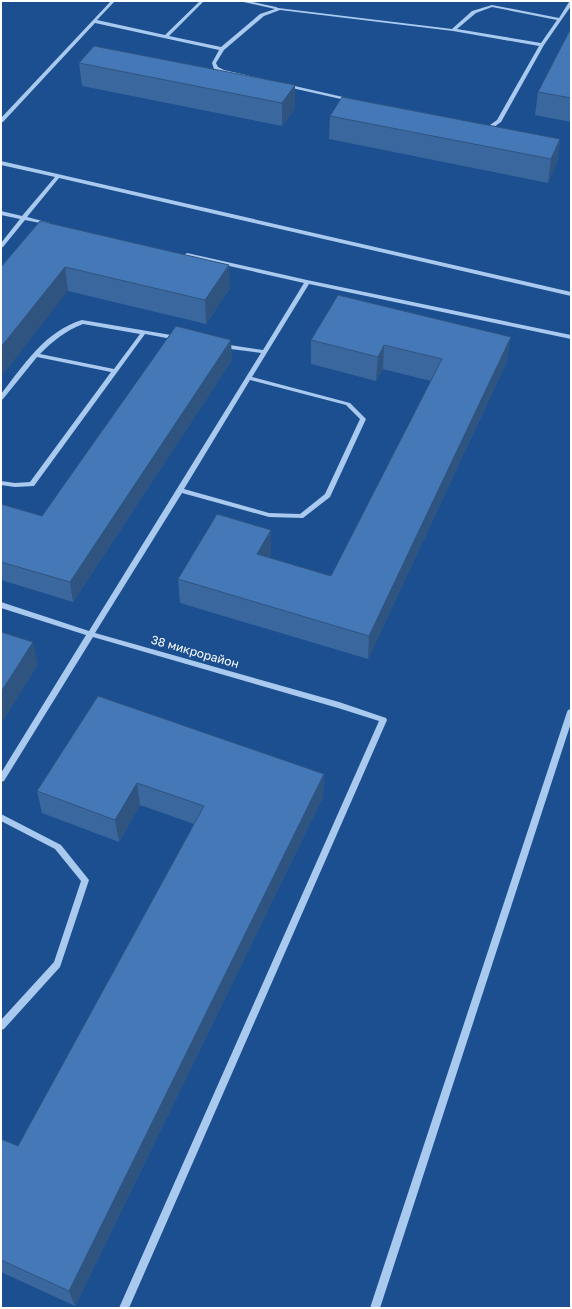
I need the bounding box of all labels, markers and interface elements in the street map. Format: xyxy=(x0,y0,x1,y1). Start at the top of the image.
street label: 38 микрорайон xyxy=(149,632,241,671)

